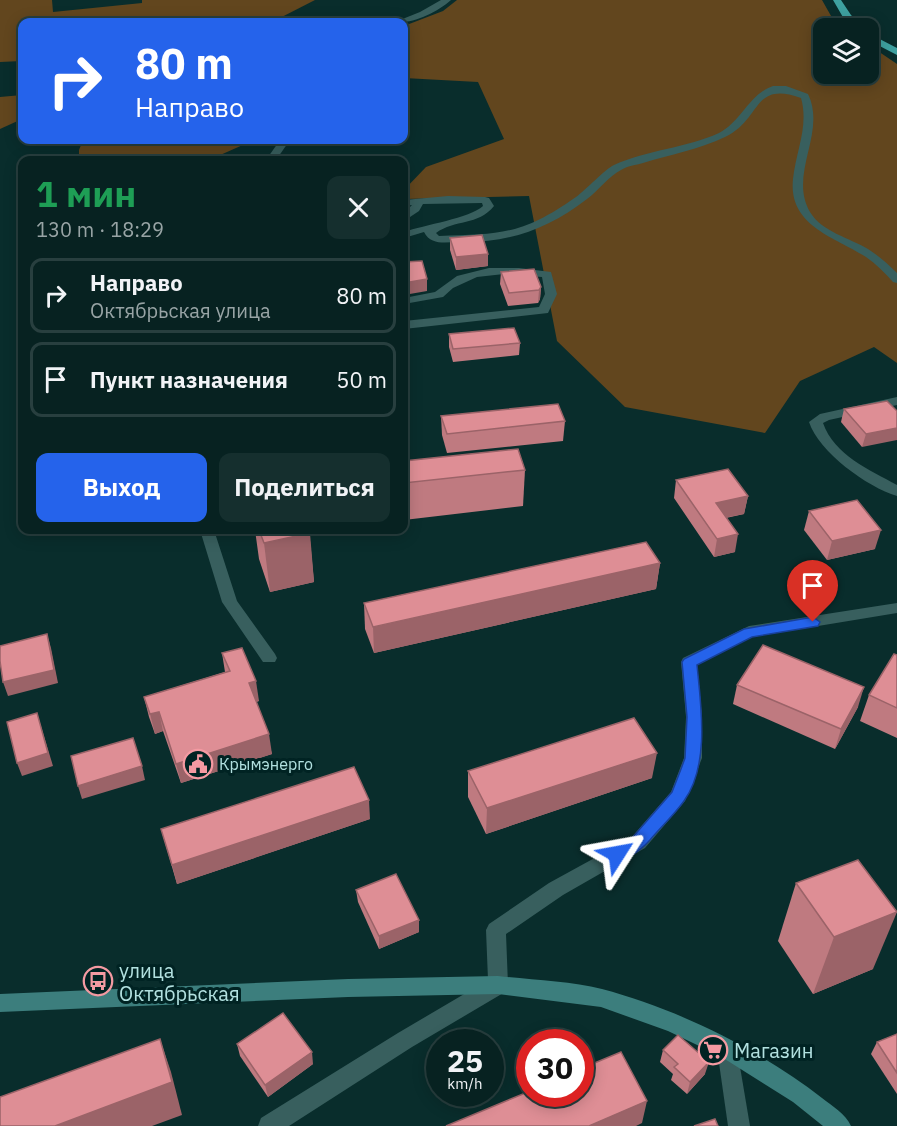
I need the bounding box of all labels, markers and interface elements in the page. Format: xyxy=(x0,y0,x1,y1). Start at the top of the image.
map controls xyxy=(813,18,879,84)
button: layers xyxy=(813,18,879,84)
text: 80 m xyxy=(135,36,233,91)
icon: right xyxy=(36,42,114,120)
text: Направо xyxy=(135,89,244,124)
text: 1 мин xyxy=(36,170,136,217)
button: close xyxy=(327,176,390,239)
text: 130 m · 18:29 xyxy=(36,216,164,243)
text: Направо xyxy=(90,268,183,297)
icon: right xyxy=(39,279,72,312)
text: 80 m xyxy=(336,281,387,310)
text: Октябрьская улица xyxy=(90,297,271,324)
icon: arrive xyxy=(39,363,72,396)
text: Пункт назначения xyxy=(90,365,288,394)
text: 50 m xyxy=(336,365,387,394)
button: Выход xyxy=(36,453,207,522)
button: Поделиться xyxy=(219,453,390,522)
pin xyxy=(787,560,838,622)
icon: arrive xyxy=(796,569,829,602)
public building icon: Крымэнерго xyxy=(182,748,214,780)
place label: Крымэнерго xyxy=(219,754,313,774)
position arrow xyxy=(585,822,649,886)
place label: улица Октябрьская xyxy=(119,957,240,1007)
bus stop icon: улица Октябрьская xyxy=(82,965,114,997)
speed limit sign: 30 xyxy=(516,1029,594,1107)
supermarket icon: Магазин xyxy=(697,1034,729,1066)
place label: Магазин xyxy=(734,1037,814,1064)
text: 25 xyxy=(447,1041,483,1080)
text: km/h xyxy=(447,1074,483,1093)

